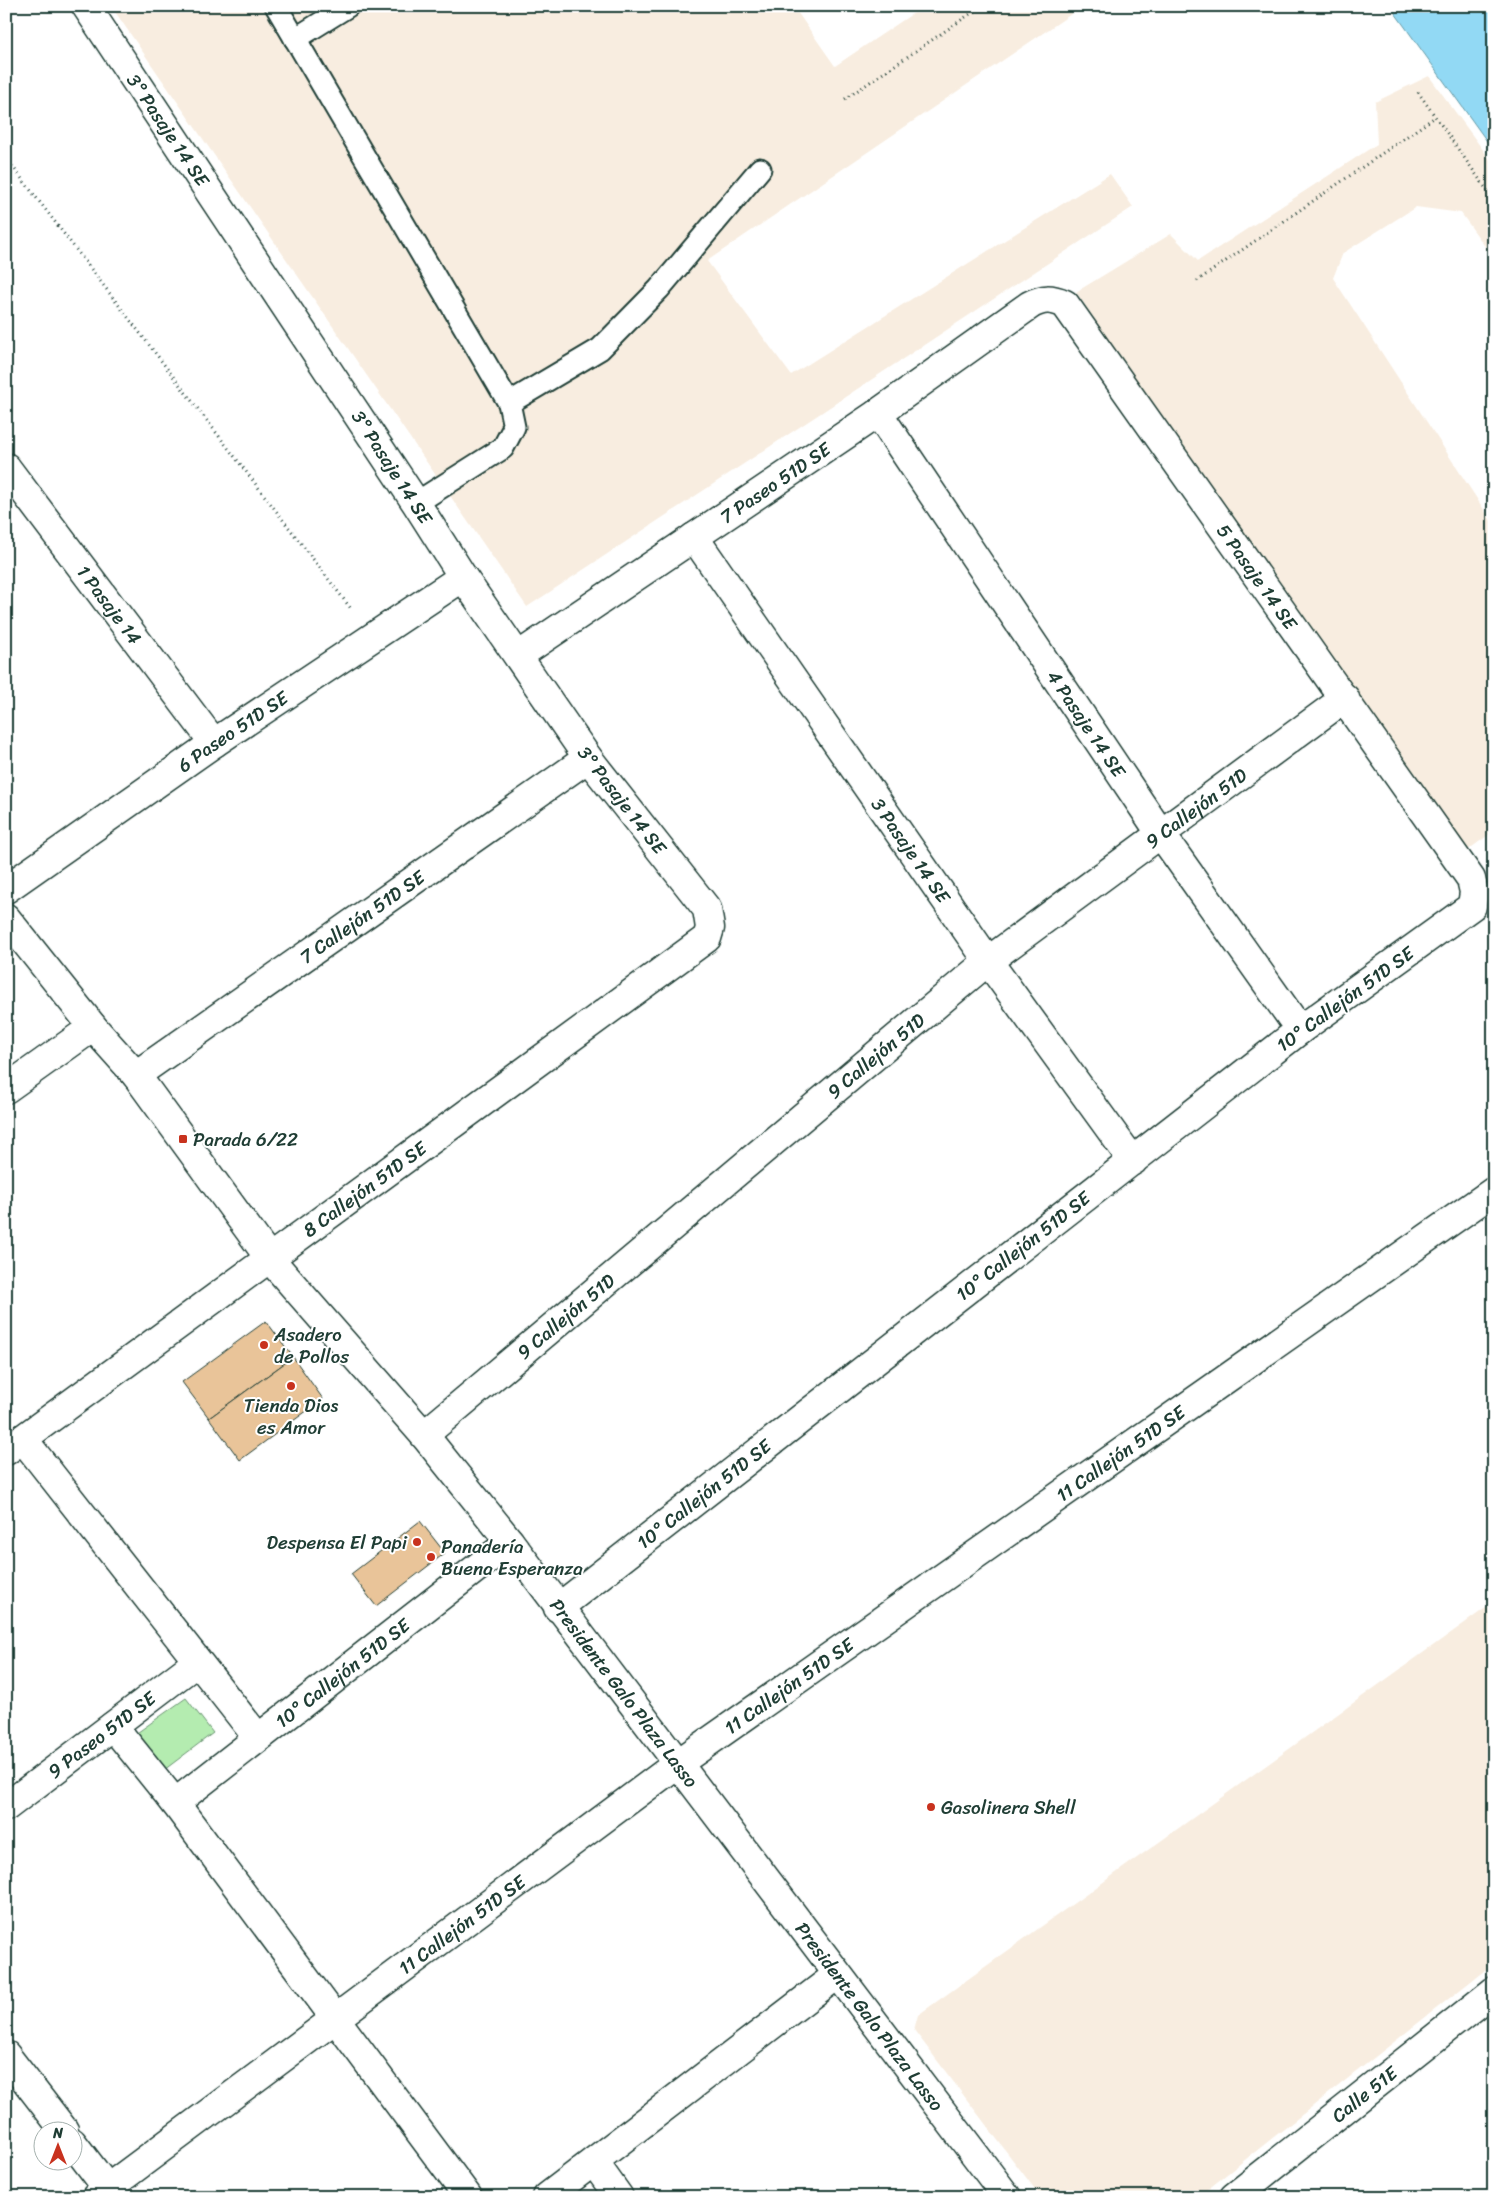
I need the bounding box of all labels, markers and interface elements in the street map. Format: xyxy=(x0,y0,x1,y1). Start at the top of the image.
street label: 3° Pasaje 14 SE xyxy=(118,67,219,195)
street label: 3° Pasaje 14 SE xyxy=(343,403,442,532)
street label: 7 Paseo 51D SE xyxy=(713,432,839,532)
street label: 5 Pasaje 14 SE xyxy=(1208,516,1307,638)
street label: 1 Pasaje 14 xyxy=(68,557,151,651)
street label: 4 Pasaje 14 SE xyxy=(1038,663,1136,785)
street label: 6 Paseo 51D SE xyxy=(170,681,296,781)
street label: 3° Pasaje 14 SE xyxy=(569,738,676,863)
street label: 9 Callejón 51D xyxy=(1138,759,1255,857)
street label: 3 Pasaje 14 SE xyxy=(863,790,960,911)
street label: 7 Callejón 51D SE xyxy=(292,860,433,972)
street label: 10° Callejón 51D SE xyxy=(1269,937,1422,1061)
street label: 9 Callejón 51D xyxy=(819,1004,933,1107)
place label: Parada 6/22 xyxy=(193,1123,298,1156)
street label: 8 Callejón 51D SE xyxy=(295,1131,435,1246)
marker: Parada 6/22 xyxy=(177,1133,189,1145)
street label: 10° Callejón 51D SE xyxy=(948,1182,1099,1310)
street label: 9 Callejón 51D xyxy=(509,1264,623,1367)
place label: Asadero de Pollos xyxy=(273,1318,349,1373)
marker: Asadero de Pollos xyxy=(258,1339,270,1351)
marker: Tienda Dios es Amor xyxy=(285,1380,297,1392)
place label: Tienda Dios es Amor xyxy=(244,1389,338,1444)
street label: 11 Callejón 51D SE xyxy=(1048,1395,1193,1510)
street label: 10° Callejón 51D SE xyxy=(629,1430,780,1558)
place label: Despensa El Papi xyxy=(267,1526,408,1559)
place label: Panadería Buena Esperanza xyxy=(441,1530,583,1585)
marker: Despensa El Papi xyxy=(411,1536,423,1548)
marker: Panadería Buena Esperanza xyxy=(425,1551,437,1563)
street label: Presidente Galo Plaza Lasso xyxy=(541,1591,708,1795)
street label: 10° Callejón 51D SE xyxy=(267,1608,418,1736)
street label: 11 Callejón 51D SE xyxy=(717,1628,862,1743)
street label: 9 Paseo 51D SE xyxy=(40,1681,164,1787)
place label: Gasolinera Shell xyxy=(941,1791,1076,1824)
marker: Gasolinera Shell xyxy=(925,1801,937,1813)
street label: 11 Callejón 51D SE xyxy=(391,1865,534,1983)
street label: Presidente Galo Plaza Lasso xyxy=(787,1914,953,2119)
street label: Calle 51E xyxy=(1324,2056,1406,2131)
north arrow xyxy=(32,2120,82,2170)
text: N xyxy=(52,2121,63,2146)

